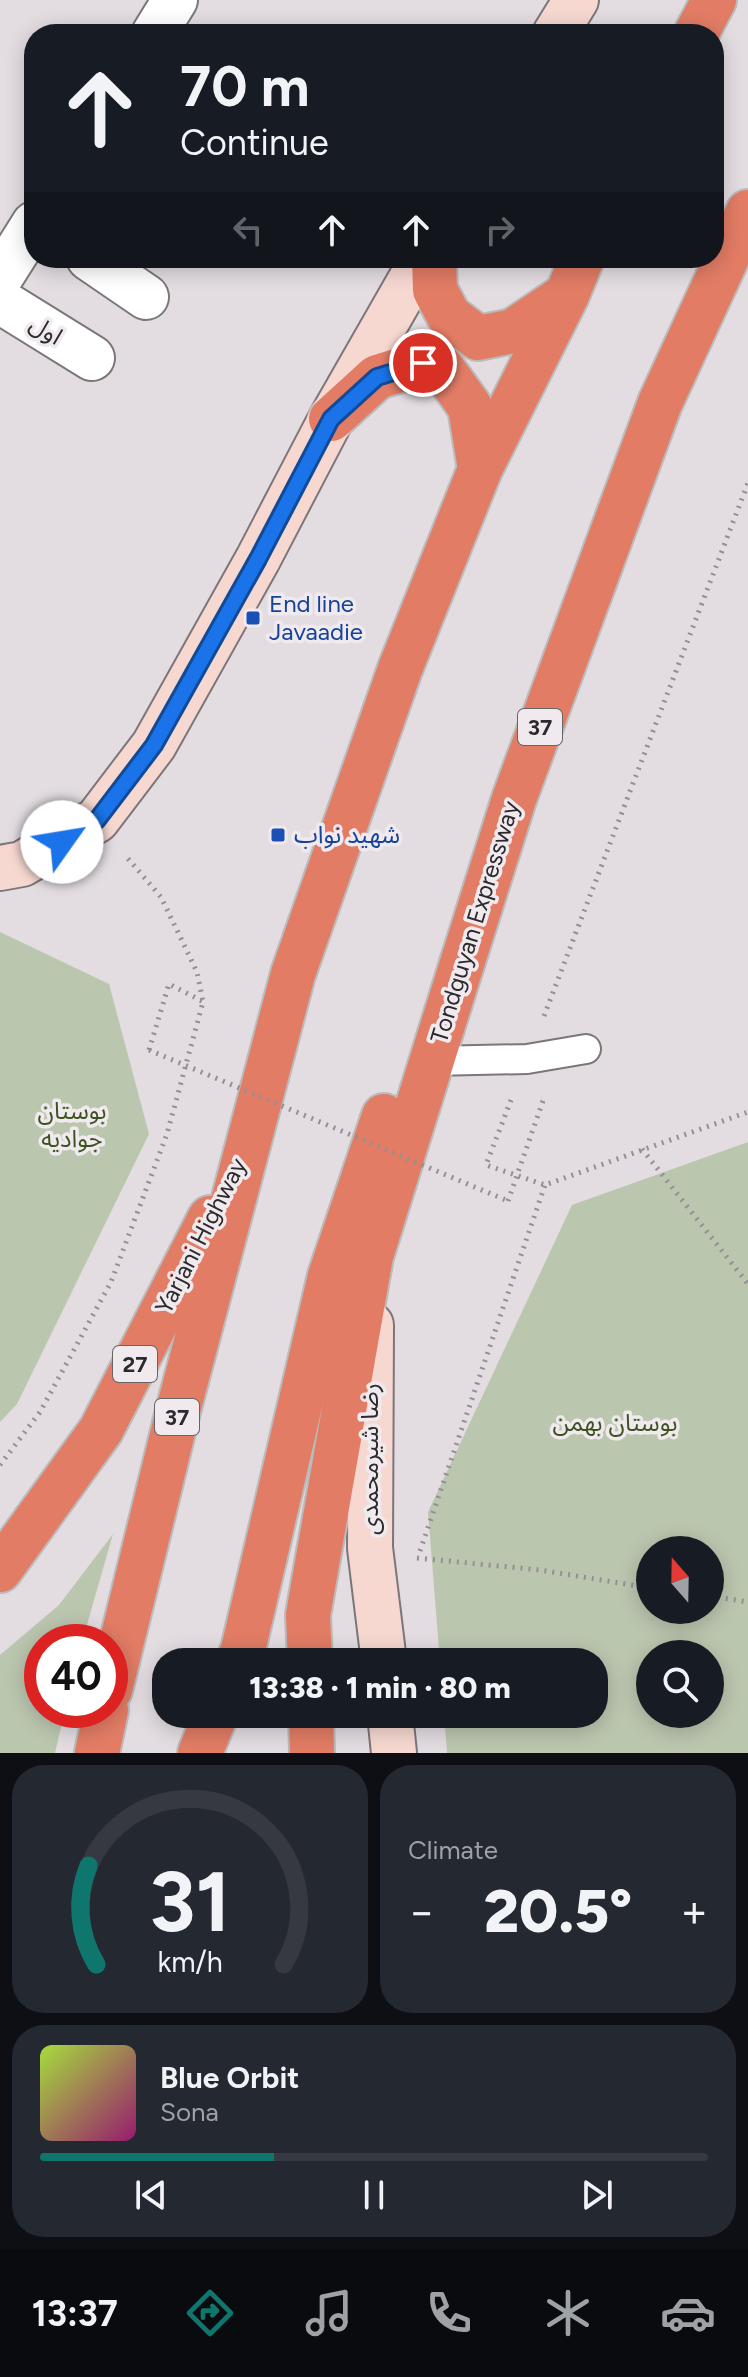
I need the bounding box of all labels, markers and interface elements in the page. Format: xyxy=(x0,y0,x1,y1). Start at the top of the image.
text: 70 m xyxy=(180,53,310,120)
icon: ahead xyxy=(48,56,152,160)
text: Continue xyxy=(180,121,329,164)
icon: left xyxy=(226,208,270,252)
icon: ahead xyxy=(310,208,354,252)
icon: ahead xyxy=(394,208,438,252)
icon: right xyxy=(478,208,522,252)
street label: اول xyxy=(25,309,68,351)
pin xyxy=(389,329,457,397)
icon: arrive xyxy=(401,341,445,385)
place label: End line Javaadie xyxy=(269,589,363,646)
marker: End line Javaadie xyxy=(244,609,262,627)
road number: 37 xyxy=(518,709,562,745)
street label: Tondguyan Expressway xyxy=(424,797,525,1046)
position arrow xyxy=(20,800,104,884)
place label: شهید نواب xyxy=(294,820,400,849)
marker: شهید نواب xyxy=(269,826,287,844)
park label: بوستان جوادیه xyxy=(38,1096,106,1153)
street label: Yarjani Highway xyxy=(149,1153,252,1319)
road number: 27 xyxy=(113,1346,157,1382)
street label: رضا شیرمحمدی xyxy=(355,1383,384,1535)
road number: 37 xyxy=(155,1399,199,1435)
park label: بوستان بهمن xyxy=(553,1408,677,1437)
north arrow xyxy=(636,1536,724,1624)
map controls xyxy=(636,1536,724,1728)
speed limit sign: 40 xyxy=(24,1624,128,1728)
button: search xyxy=(636,1640,724,1728)
text: 13:38 · 1 min · 80 m xyxy=(249,1669,511,1706)
text: Climate xyxy=(408,1834,498,1866)
text: 31 xyxy=(149,1852,231,1952)
text: 20.5° xyxy=(484,1875,632,1947)
text: − xyxy=(408,1885,435,1938)
text: + xyxy=(681,1885,708,1938)
text: km/h xyxy=(157,1945,223,1979)
text: Blue Orbit xyxy=(160,2059,299,2096)
text: Sona xyxy=(160,2096,219,2128)
icon: previous xyxy=(129,2173,173,2217)
icon: pause xyxy=(352,2173,396,2217)
icon: next xyxy=(575,2173,619,2217)
icon: directions xyxy=(182,2285,238,2341)
icon: music xyxy=(301,2285,357,2341)
icon: phone xyxy=(421,2285,477,2341)
icon: climate xyxy=(540,2285,596,2341)
icon: car xyxy=(660,2285,716,2341)
text: 13:37 xyxy=(32,2292,118,2335)

